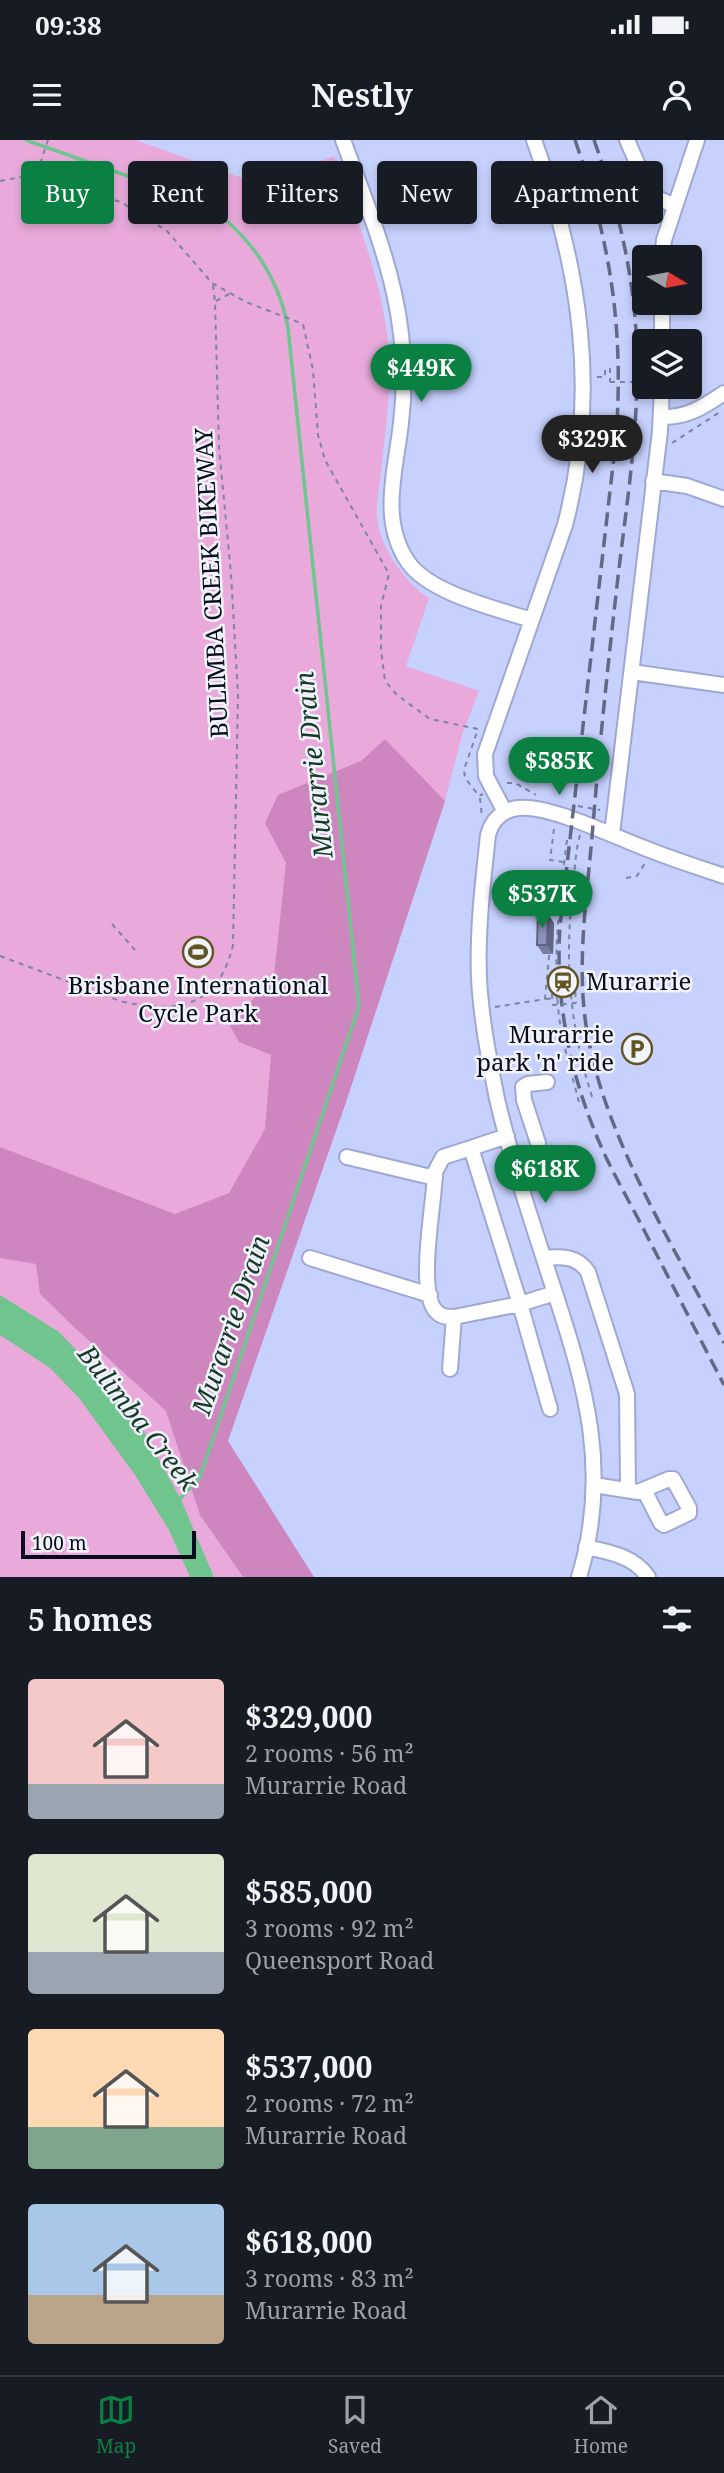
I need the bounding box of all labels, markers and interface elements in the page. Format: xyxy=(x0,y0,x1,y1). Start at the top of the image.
text: 09:38 xyxy=(35,7,102,43)
text: Nestly xyxy=(311,73,413,116)
icon: menu xyxy=(28,76,66,114)
icon: person xyxy=(658,76,696,114)
chip: Buy xyxy=(21,161,114,224)
chip: Rent xyxy=(128,161,228,224)
chip: Filters xyxy=(242,161,363,224)
chip: New xyxy=(377,161,477,224)
chip: Apartment xyxy=(491,161,663,224)
north arrow xyxy=(632,245,702,315)
map controls xyxy=(632,245,702,399)
button: layers xyxy=(632,329,702,399)
pin: $449K xyxy=(372,344,470,404)
text: $449K xyxy=(387,351,455,383)
pin: $329K xyxy=(543,416,641,475)
text: $329K xyxy=(558,422,626,454)
street label: BULIMBA CREEK BIKEWAY xyxy=(186,426,235,739)
water label: Murarrie Drain xyxy=(285,670,341,861)
pin: $585K xyxy=(510,738,608,797)
text: $585K xyxy=(525,744,593,776)
pin: $537K xyxy=(493,870,591,930)
text: $537K xyxy=(508,877,576,909)
sports icon: Brisbane International Cycle Park xyxy=(181,935,215,969)
place label: Murarrie xyxy=(586,964,691,997)
station icon: Murarrie xyxy=(546,965,580,999)
place label: Brisbane International Cycle Park xyxy=(68,968,329,1029)
place label: Murarrie park 'n' ride xyxy=(476,1017,614,1078)
parking icon: Murarrie park 'n' ride xyxy=(620,1032,654,1066)
pin: $618K xyxy=(496,1146,594,1205)
text: $618K xyxy=(511,1152,579,1184)
water label: Murarrie Drain xyxy=(182,1230,278,1420)
water label: Bulimba Creek xyxy=(70,1336,208,1499)
scale bar xyxy=(21,1528,196,1560)
text: 100 m xyxy=(32,1530,87,1556)
text: 5 homes xyxy=(28,1599,152,1640)
icon: filters xyxy=(658,1600,696,1638)
text: $329,000 xyxy=(245,1696,372,1737)
icon: home xyxy=(84,1707,168,1791)
text: 2 rooms · 56 m² xyxy=(245,1737,414,1769)
text: Murarrie Road xyxy=(245,1769,407,1801)
text: $585,000 xyxy=(245,1871,372,1912)
icon: home xyxy=(84,1882,168,1966)
text: 3 rooms · 92 m² xyxy=(245,1912,414,1944)
text: Queensport Road xyxy=(245,1944,434,1976)
text: $537,000 xyxy=(245,2046,372,2087)
icon: home xyxy=(84,2057,168,2141)
text: 2 rooms · 72 m² xyxy=(245,2087,414,2119)
text: Murarrie Road xyxy=(245,2119,407,2151)
text: $618,000 xyxy=(245,2221,372,2262)
icon: home xyxy=(84,2232,168,2316)
text: 3 rooms · 83 m² xyxy=(245,2262,414,2294)
text: Murarrie Road xyxy=(245,2294,407,2326)
tab: Map xyxy=(96,2391,136,2459)
tab: Saved xyxy=(328,2391,382,2459)
tab: Home xyxy=(574,2391,628,2459)

